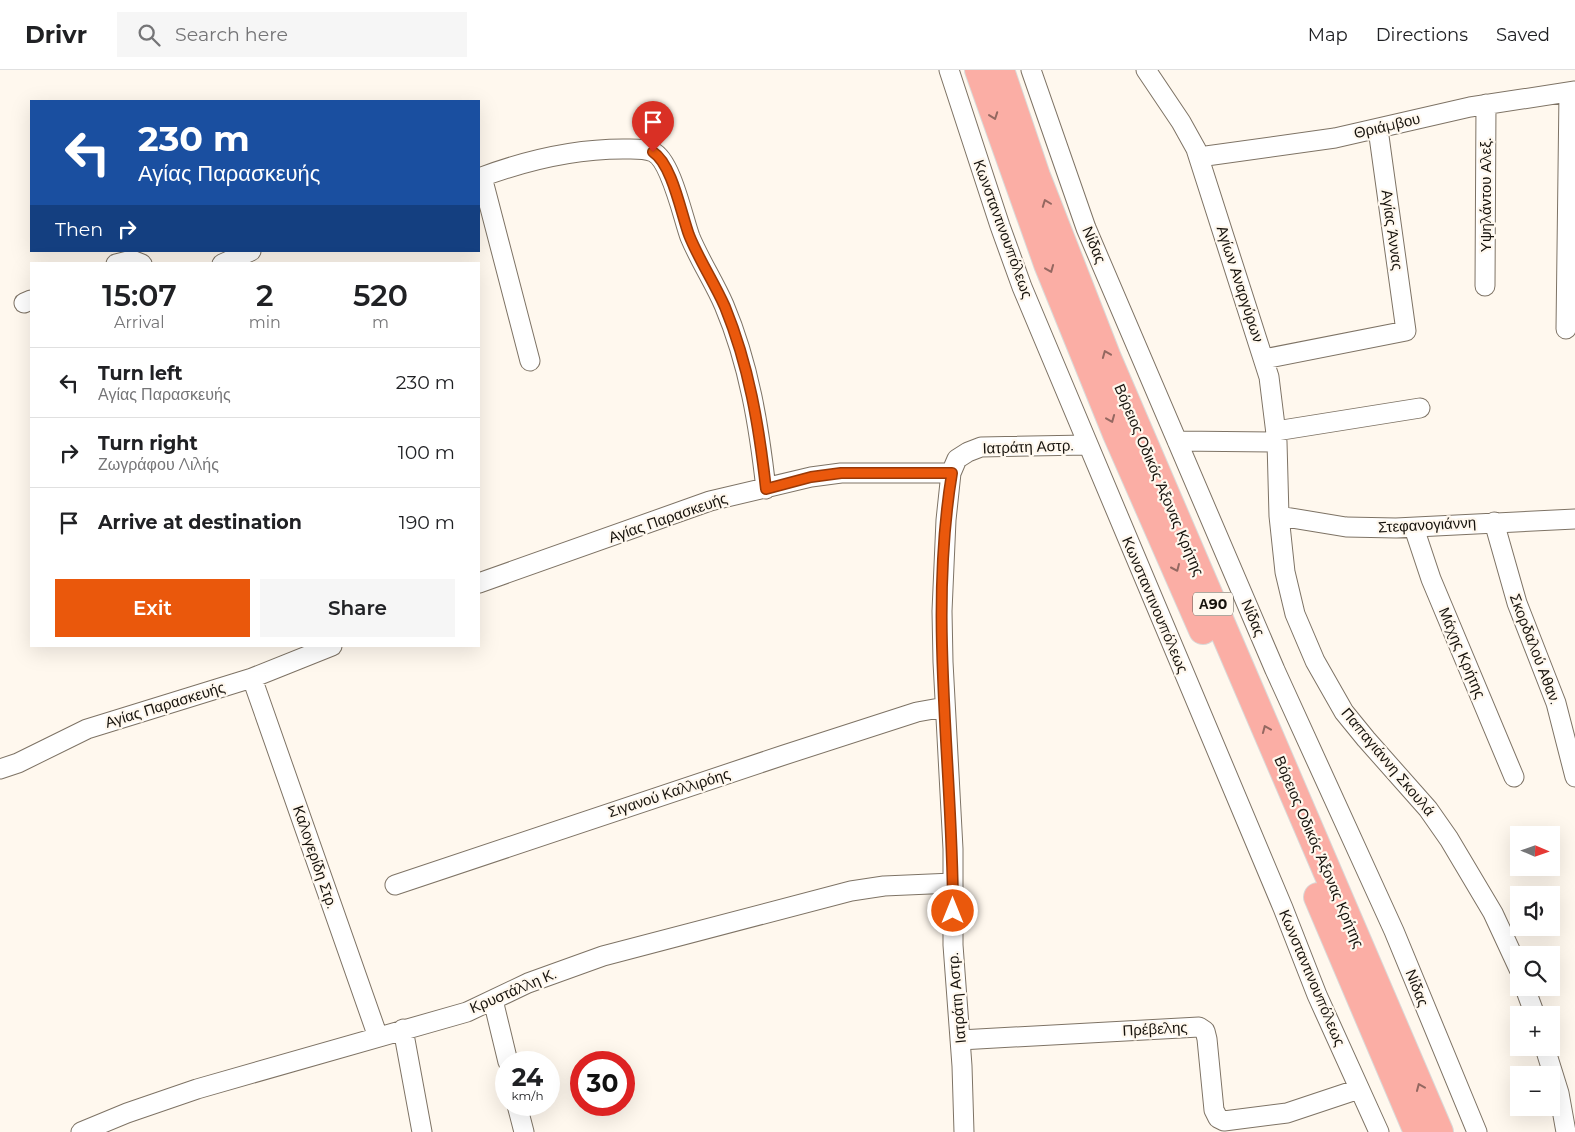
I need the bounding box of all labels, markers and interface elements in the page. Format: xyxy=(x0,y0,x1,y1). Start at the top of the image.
search box xyxy=(117,12,467,57)
text: Drivr xyxy=(25,20,87,49)
icon: search xyxy=(135,21,163,49)
text: Search here xyxy=(175,23,288,46)
text: Map xyxy=(1308,24,1348,46)
text: Directions xyxy=(1376,24,1468,46)
text: Saved xyxy=(1496,24,1550,46)
pin xyxy=(632,101,674,152)
icon: arrive xyxy=(639,108,667,136)
street label: Θριάμβου xyxy=(1352,109,1422,142)
one-way arrow xyxy=(989,111,999,120)
text: 230 m xyxy=(138,117,250,160)
icon: left xyxy=(55,120,120,185)
street label: Υψηλάντου Αλεξ. xyxy=(1476,138,1495,252)
street label: Κωνσταντινουπόλεως xyxy=(970,157,1037,301)
text: Αγίας Παρασκευής xyxy=(138,160,320,187)
street label: Αγίας Άννας xyxy=(1377,188,1408,271)
one-way arrow xyxy=(1042,199,1052,208)
icon: right xyxy=(113,215,141,243)
text: Then xyxy=(55,218,103,241)
street label: Νίδας xyxy=(1078,223,1111,266)
street label: Αγίων Αναργύρων xyxy=(1213,223,1268,345)
one-way arrow xyxy=(1044,264,1055,273)
text: 15:07 xyxy=(102,277,177,314)
text: 2 xyxy=(256,277,273,314)
text: 520 xyxy=(353,277,408,314)
text: Arrival xyxy=(114,313,165,332)
text: min xyxy=(249,313,281,332)
text: m xyxy=(372,313,389,332)
one-way arrow xyxy=(1101,350,1112,359)
text: Turn left xyxy=(98,362,183,385)
icon: left xyxy=(55,369,83,397)
text: 230 m xyxy=(396,371,455,394)
street label: Βόρειος Οδικός Άξονας Κρήτης xyxy=(1110,381,1209,579)
text: Αγίας Παρασκευής xyxy=(98,385,231,404)
one-way arrow xyxy=(1105,414,1116,423)
text: Turn right xyxy=(98,432,198,455)
street label: Ιατράτη Αστρ. xyxy=(982,435,1074,458)
icon: right xyxy=(55,439,83,467)
text: 100 m xyxy=(398,441,455,464)
text: Ζωγράφου Λιλής xyxy=(98,455,219,474)
street label: Αγίας Παρασκευής xyxy=(606,488,730,547)
icon: arrive xyxy=(55,509,83,537)
text: Arrive at destination xyxy=(98,511,302,534)
text: 190 m xyxy=(399,511,455,534)
street label: Στεφανογιάννη xyxy=(1377,512,1477,537)
street label: Κωνσταντινουπόλεως xyxy=(1118,534,1193,676)
one-way arrow xyxy=(1170,563,1181,572)
button: Exit xyxy=(55,579,250,637)
button: Share xyxy=(260,579,455,637)
street label: Σκορδαλού Αθαν. xyxy=(1506,591,1565,707)
road number: Α90 xyxy=(1193,592,1233,616)
street label: Νίδας xyxy=(1237,596,1270,639)
street label: Μάχης Κρήτης xyxy=(1435,604,1490,701)
street label: Αγίας Παρασκευής xyxy=(103,677,227,732)
street label: Παπαγιάννη Σκουλά xyxy=(1337,704,1439,820)
one-way arrow xyxy=(1262,725,1273,734)
street label: Βόρειος Οδικός Άξονας Κρήτης xyxy=(1270,753,1369,951)
street label: Σιγανού Καλλιρόης xyxy=(605,764,732,821)
street label: Καλογερίδη Στρ. xyxy=(289,803,342,911)
north arrow xyxy=(1510,826,1560,876)
map controls xyxy=(1510,826,1560,1116)
position arrow xyxy=(926,884,978,936)
button: sound xyxy=(1510,886,1560,936)
street label: Κωνσταντινουπόλεως xyxy=(1275,907,1350,1049)
button: search xyxy=(1510,946,1560,996)
street label: Ιατράτη Αστρ. xyxy=(943,952,970,1044)
street label: Κρυστάλλη Κ. xyxy=(467,964,559,1017)
street label: Νίδας xyxy=(1401,966,1433,1009)
button: + xyxy=(1510,1006,1560,1056)
street label: Πρέβελης xyxy=(1122,1017,1188,1040)
speed limit sign: 30 xyxy=(570,1051,635,1116)
text: 24 xyxy=(512,1062,543,1092)
button: − xyxy=(1510,1066,1560,1116)
one-way arrow xyxy=(1416,1083,1427,1092)
text: km/h xyxy=(511,1088,544,1103)

